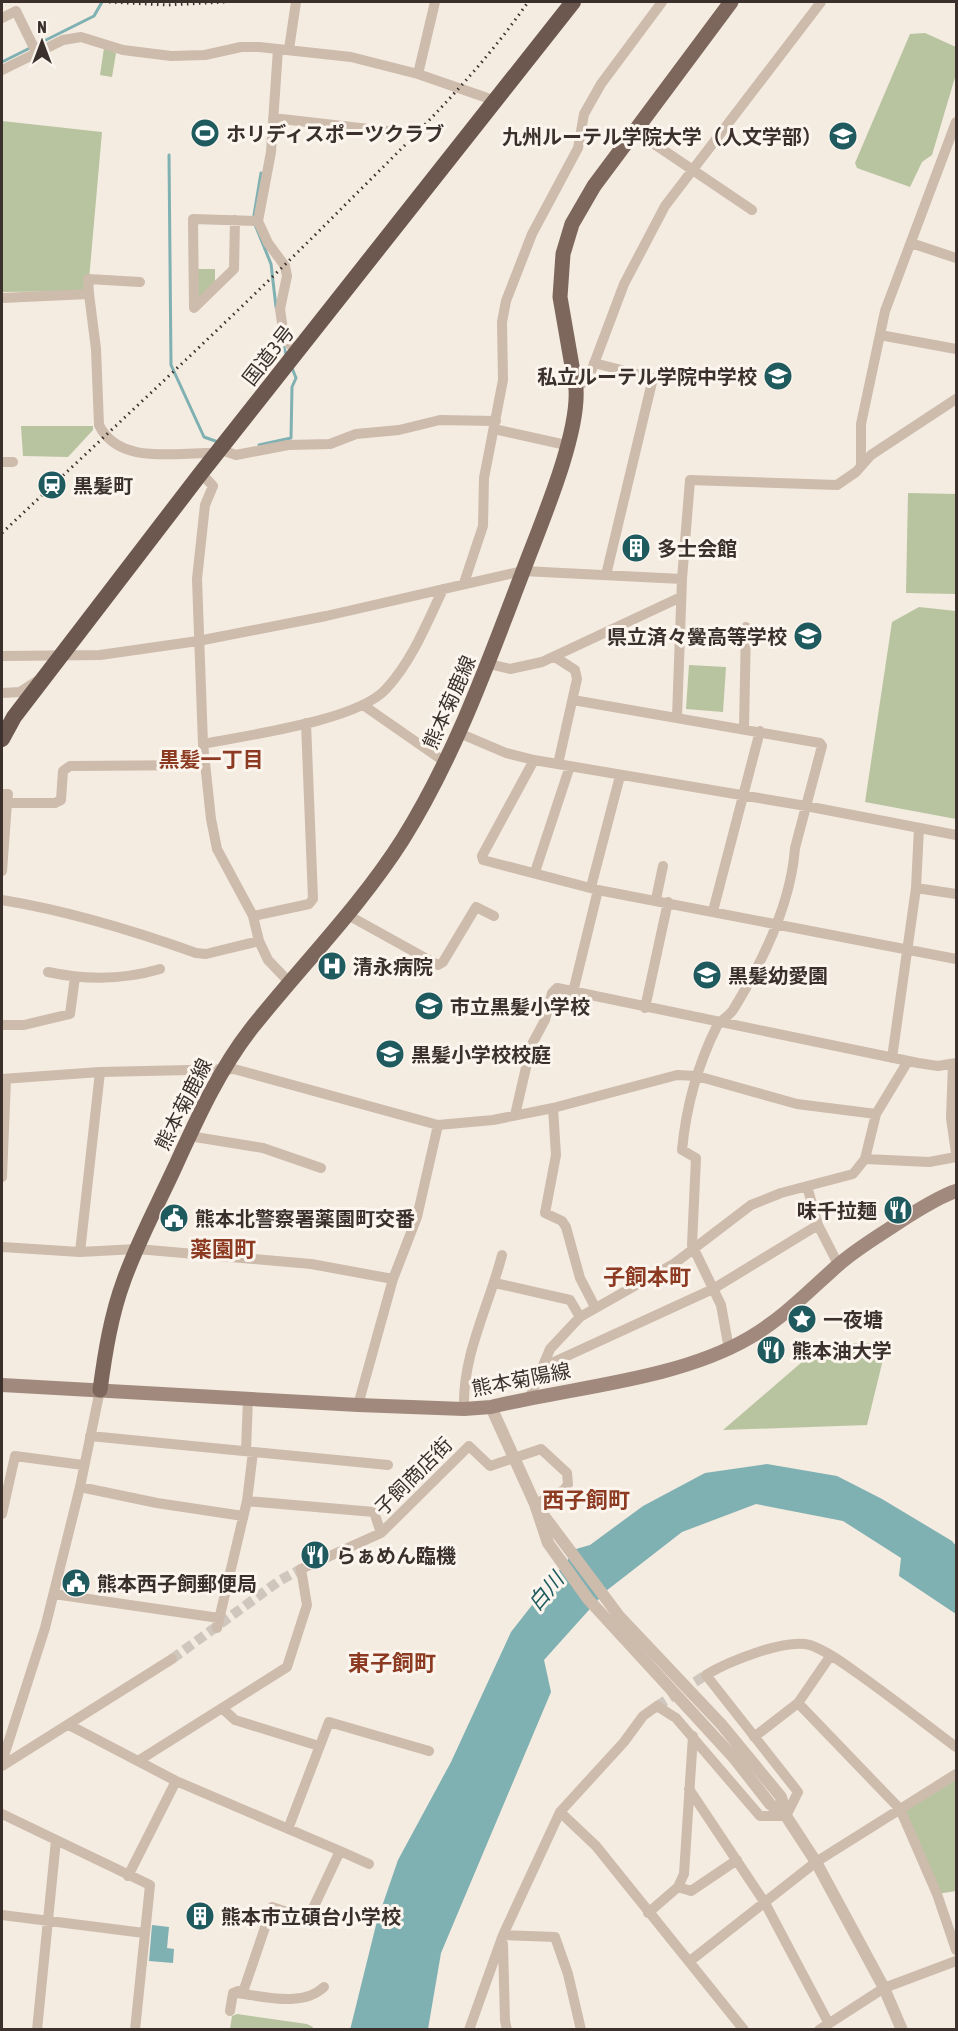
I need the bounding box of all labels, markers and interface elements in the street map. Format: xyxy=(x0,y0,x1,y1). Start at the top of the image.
north arrow xyxy=(12,12,72,72)
text: N xyxy=(37,18,47,36)
sports icon: ホリディスポーツクラブ xyxy=(189,117,221,149)
school or university icon: 九州ルーテル学院大学（人文学部） xyxy=(827,120,859,152)
place label: ホリディスポーツクラブ xyxy=(226,122,444,145)
place label: 九州ルーテル学院大学（人文学部） xyxy=(502,125,822,148)
street label: 国道3号 xyxy=(238,321,298,389)
school or university icon: 私立ルーテル学院中学校 xyxy=(762,360,794,392)
place label: 私立ルーテル学院中学校 xyxy=(537,365,757,388)
station icon: 黒髪町 xyxy=(36,469,68,501)
place label: 黒髪町 xyxy=(73,474,133,497)
building icon: 多士会館 xyxy=(620,532,652,564)
place label: 多士会館 xyxy=(657,537,737,560)
school or university icon: 県立済々黌高等学校 xyxy=(792,620,824,652)
place label: 県立済々黌高等学校 xyxy=(607,625,787,648)
street label: 熊本菊鹿線 xyxy=(418,652,480,752)
district label: 黒髪一丁目 xyxy=(159,747,264,771)
hospital icon: 清永病院 xyxy=(316,950,348,982)
place label: 清永病院 xyxy=(353,955,433,978)
school or university icon: 黒髪幼愛園 xyxy=(691,959,723,991)
place label: 黒髪幼愛園 xyxy=(728,964,828,987)
school or university icon: 市立黒髪小学校 xyxy=(413,990,445,1022)
place label: 市立黒髪小学校 xyxy=(450,995,590,1018)
school or university icon: 黒髪小学校校庭 xyxy=(374,1038,406,1070)
place label: 黒髪小学校校庭 xyxy=(411,1043,551,1066)
street label: 熊本菊鹿線 xyxy=(150,1054,216,1154)
restaurant icon: 味千拉麺 xyxy=(882,1194,914,1226)
place label: 味千拉麺 xyxy=(797,1199,877,1222)
public building icon: 熊本北警察署薬園町交番 xyxy=(158,1202,190,1234)
place label: 熊本北警察署薬園町交番 xyxy=(195,1207,415,1230)
district label: 薬園町 xyxy=(190,1236,256,1262)
district label: 子飼本町 xyxy=(603,1264,691,1290)
place icon: 一夜塘 xyxy=(786,1303,818,1335)
place label: 一夜塘 xyxy=(823,1308,883,1331)
restaurant icon: 熊本油大学 xyxy=(755,1334,787,1366)
place label: 熊本油大学 xyxy=(792,1339,892,1362)
street label: 熊本菊陽線 xyxy=(470,1358,572,1400)
street label: 子飼商店街 xyxy=(370,1433,456,1519)
district label: 西子飼町 xyxy=(542,1487,630,1513)
restaurant icon: らぁめん臨機 xyxy=(299,1539,331,1571)
place label: らぁめん臨機 xyxy=(336,1544,456,1567)
water label: 白川 xyxy=(522,1566,569,1615)
public building icon: 熊本西子飼郵便局 xyxy=(60,1567,92,1599)
place label: 熊本西子飼郵便局 xyxy=(97,1572,257,1595)
district label: 東子飼町 xyxy=(348,1650,436,1676)
building icon: 熊本市立碩台小学校 xyxy=(184,1900,216,1932)
place label: 熊本市立碩台小学校 xyxy=(221,1905,401,1928)

